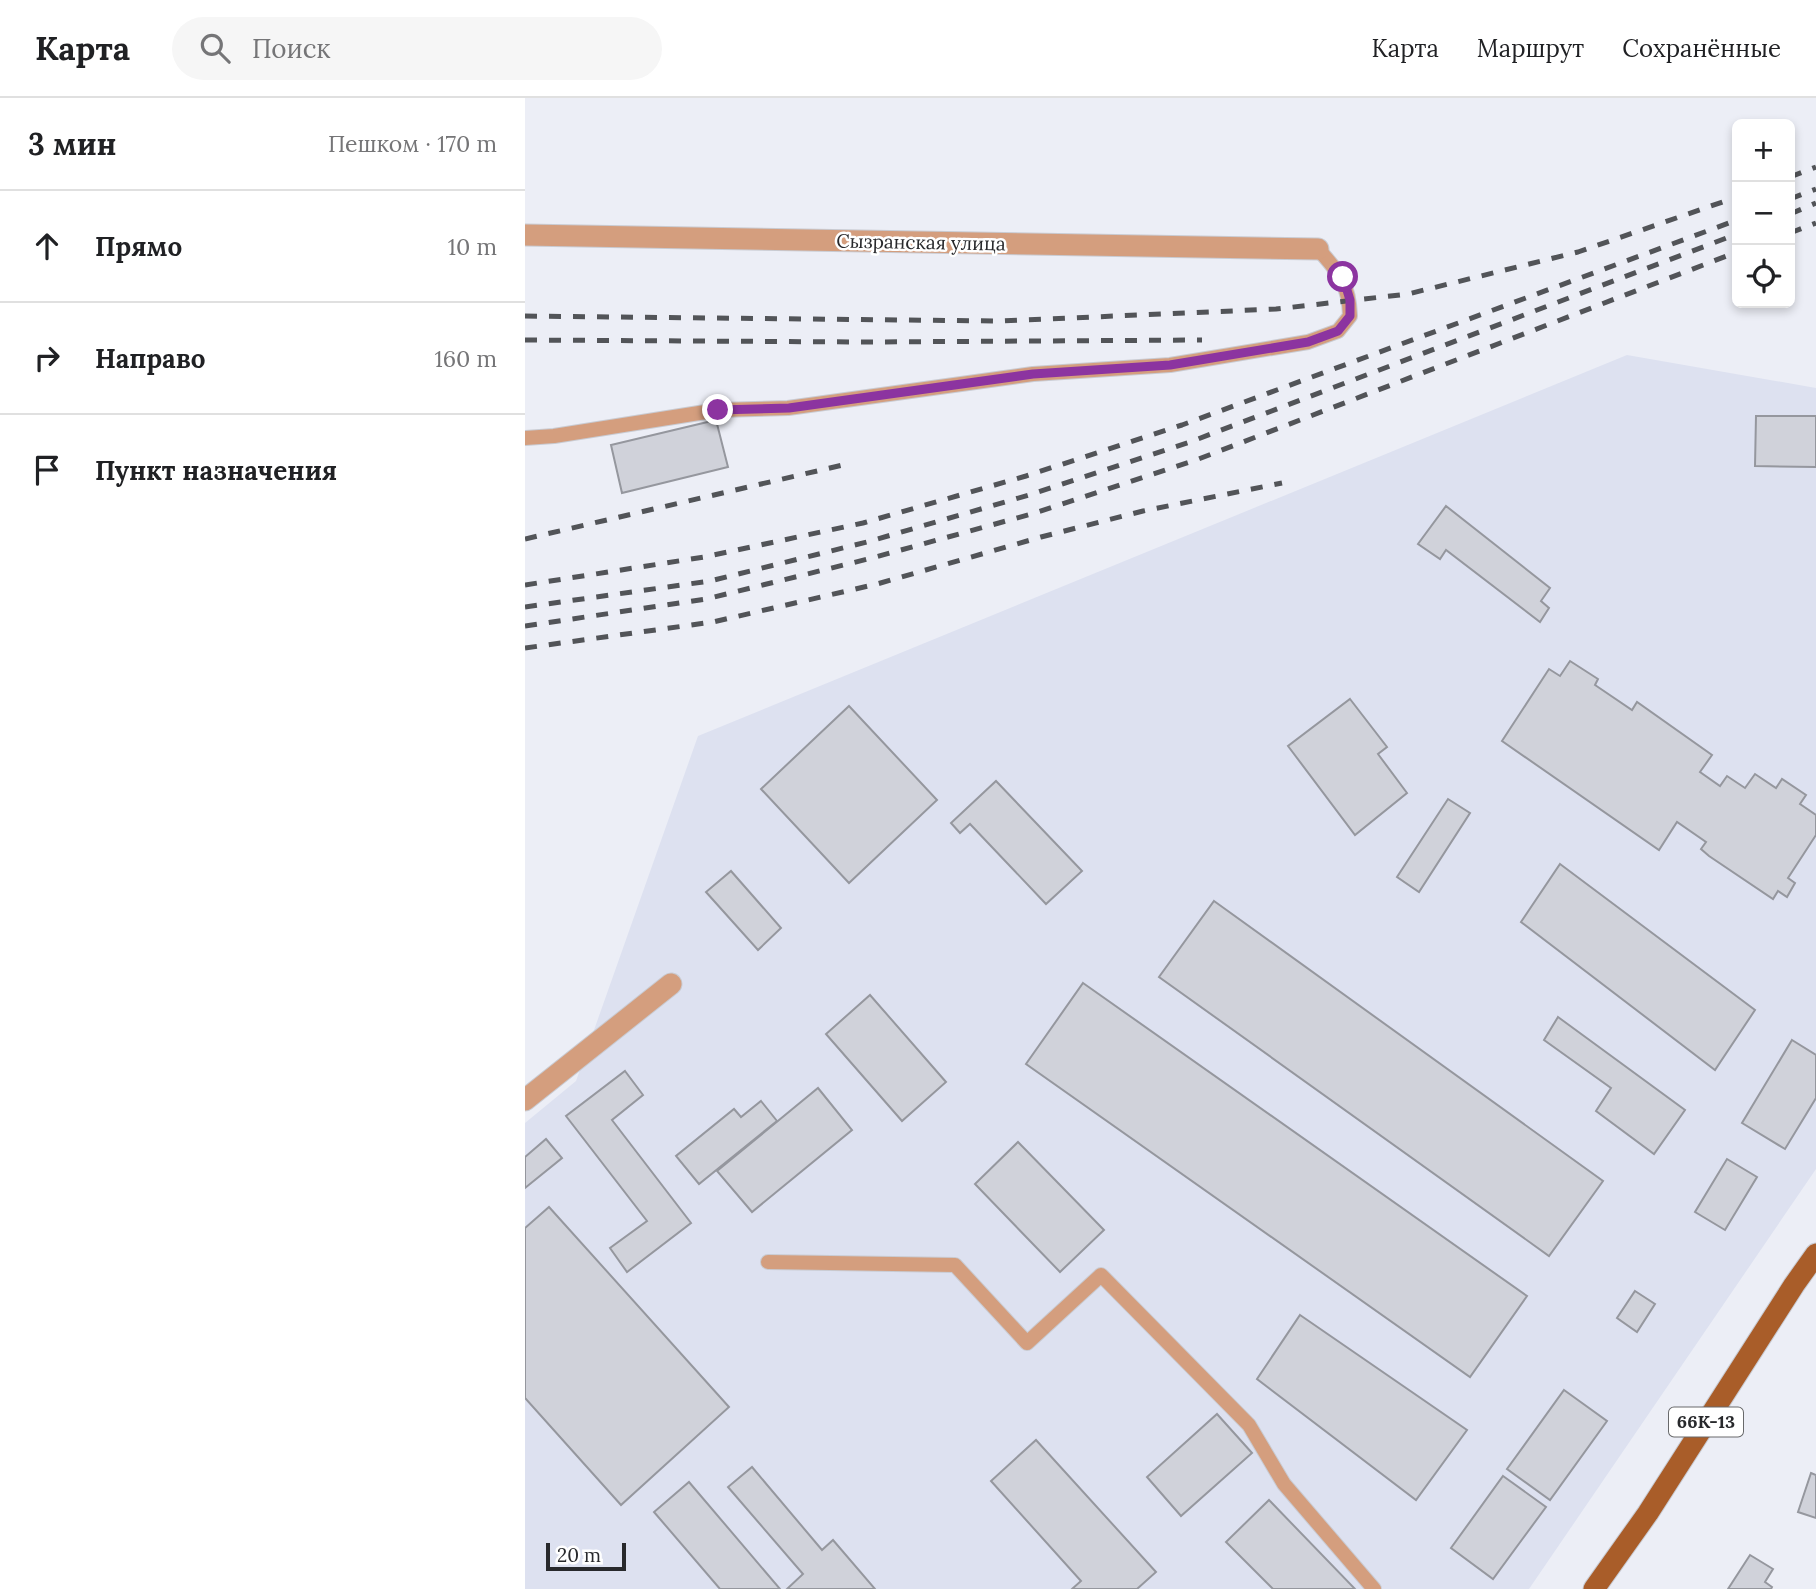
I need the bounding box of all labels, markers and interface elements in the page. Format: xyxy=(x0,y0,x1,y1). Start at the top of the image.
search box xyxy=(172,17,662,80)
text: Карта xyxy=(35,27,130,69)
icon: search xyxy=(196,29,234,67)
text: Поиск xyxy=(252,32,331,65)
text: Карта xyxy=(1371,33,1439,64)
text: Маршрут xyxy=(1477,33,1584,64)
text: Сохранённые xyxy=(1622,33,1781,64)
map controls xyxy=(1732,119,1795,308)
button: + xyxy=(1732,119,1795,182)
text: 3 мин xyxy=(28,125,116,163)
text: Пешком · 170 m xyxy=(328,129,497,158)
button: − xyxy=(1732,182,1795,245)
icon: ahead xyxy=(28,227,66,265)
street label: Сызранская улица xyxy=(836,229,1006,255)
text: Прямо xyxy=(95,230,182,263)
text: 10 m xyxy=(448,232,497,261)
button: locate xyxy=(1732,245,1795,308)
route start xyxy=(1327,261,1358,292)
icon: right xyxy=(28,339,66,377)
text: Направо xyxy=(95,342,206,375)
text: 160 m xyxy=(434,344,497,373)
route end xyxy=(702,394,733,425)
icon: arrive xyxy=(28,451,66,489)
text: Пункт назначения xyxy=(95,454,337,487)
road number: 66К-13 xyxy=(1669,1408,1743,1436)
scale bar xyxy=(546,1540,627,1572)
text: 20 m xyxy=(557,1543,601,1567)

